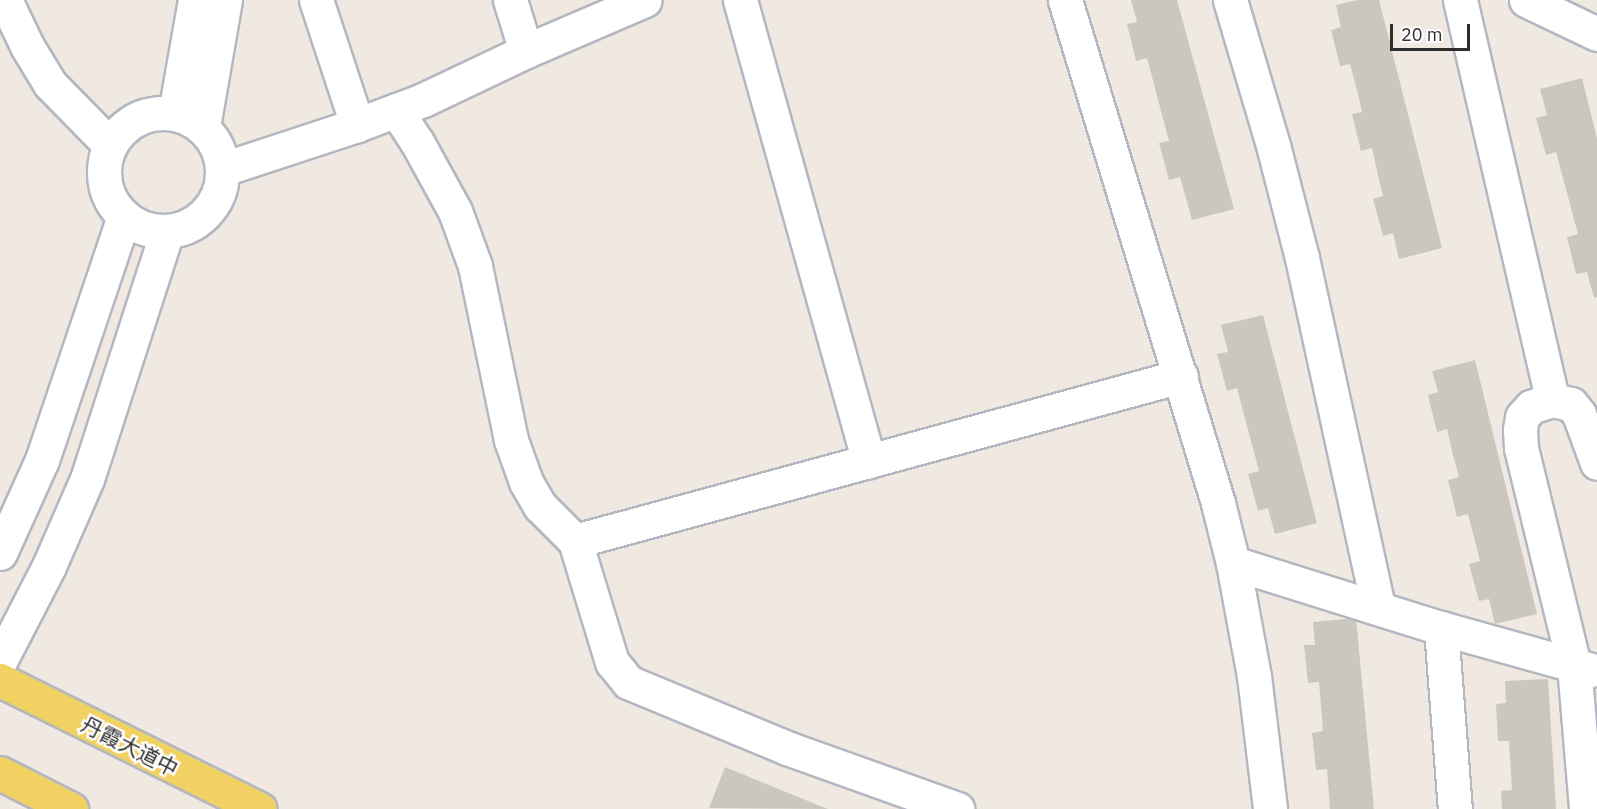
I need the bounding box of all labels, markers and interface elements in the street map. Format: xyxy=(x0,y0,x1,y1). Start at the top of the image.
scale bar xyxy=(1393,12,1472,50)
text: 20 m xyxy=(1401,23,1443,46)
street label: 丹霞大道中 xyxy=(78,711,182,781)

